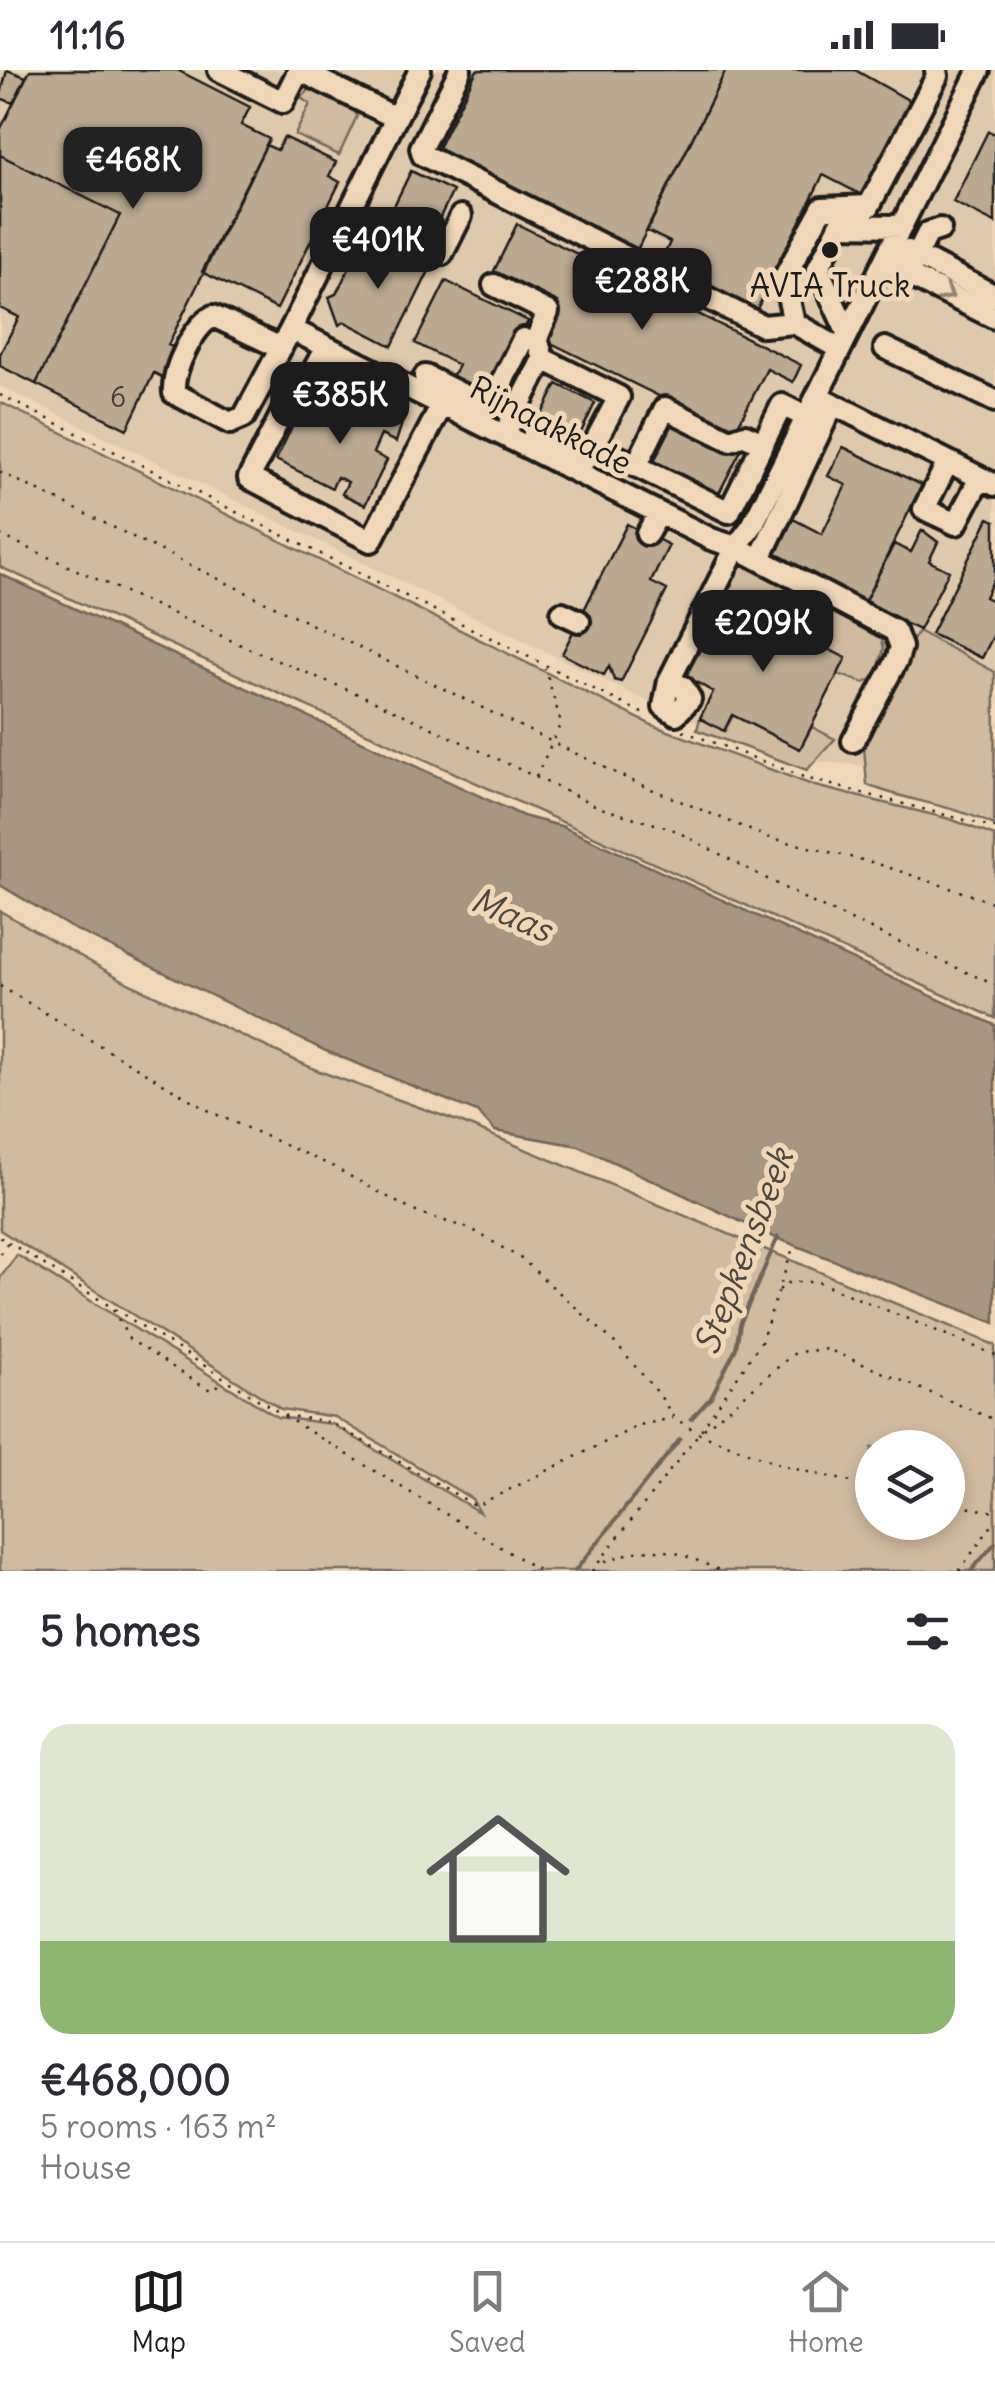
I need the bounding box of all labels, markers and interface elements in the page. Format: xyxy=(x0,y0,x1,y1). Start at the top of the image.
text: 11:16 xyxy=(50,12,126,59)
pin: €468K xyxy=(63,127,203,212)
text: €468K xyxy=(85,139,181,180)
pin: €401K xyxy=(308,207,448,292)
text: €401K xyxy=(332,219,424,260)
marker: AVIA Truck xyxy=(819,239,841,261)
pin: €288K xyxy=(572,248,712,333)
text: €288K xyxy=(595,260,689,301)
place label: AVIA Truck xyxy=(750,265,910,306)
one-way arrow xyxy=(936,282,954,301)
pin: €385K xyxy=(270,362,410,447)
street label: Rijnaakkade xyxy=(463,367,639,483)
text: €385K xyxy=(292,374,388,415)
house number: 6 xyxy=(110,379,126,415)
pin: €209K xyxy=(693,590,833,675)
text: €209K xyxy=(714,602,812,643)
water label: Maas xyxy=(465,877,561,952)
water label: Stepkensbeek xyxy=(684,1140,803,1360)
map controls xyxy=(855,1430,965,1540)
button: layers xyxy=(855,1430,965,1540)
icon: filters xyxy=(900,1604,955,1659)
text: 5 homes xyxy=(40,1605,201,1657)
icon: home xyxy=(408,1789,588,1969)
text: €468,000 xyxy=(40,2054,231,2106)
text: 5 rooms · 163 m² xyxy=(40,2106,277,2147)
text: House xyxy=(40,2147,131,2188)
tab: Map xyxy=(131,2264,186,2360)
tab: Saved xyxy=(449,2264,526,2360)
tab: Home xyxy=(788,2264,864,2360)

